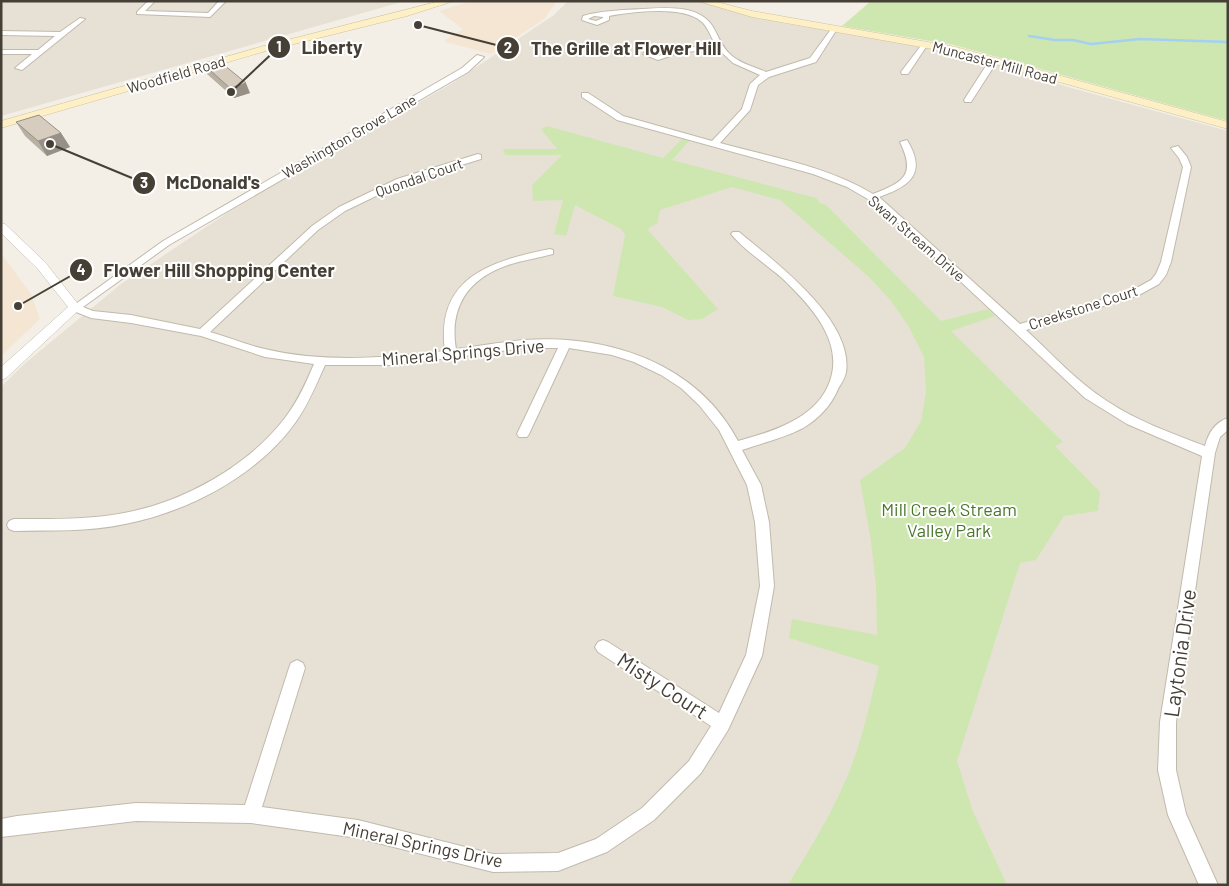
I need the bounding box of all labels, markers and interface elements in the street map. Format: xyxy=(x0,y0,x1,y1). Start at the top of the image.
callout: Liberty xyxy=(267,30,373,64)
callout: The Grille at Flower Hill xyxy=(496,31,732,65)
text: Liberty xyxy=(302,35,363,58)
text: The Grille at Flower Hill xyxy=(531,36,721,59)
text: 1 xyxy=(276,37,282,55)
street label: Muncaster Mill Road xyxy=(931,37,1059,87)
text: 2 xyxy=(504,38,512,56)
street label: Woodfield Road xyxy=(125,51,227,97)
street label: Washington Grove Lane xyxy=(279,90,419,182)
street label: Quondal Court xyxy=(373,154,465,200)
callout: McDonald's xyxy=(131,166,270,200)
text: McDonald's xyxy=(166,170,260,193)
text: 3 xyxy=(140,173,148,191)
street label: Swan Stream Drive xyxy=(865,191,969,285)
callout: Flower Hill Shopping Center xyxy=(69,253,345,287)
text: Flower Hill Shopping Center xyxy=(103,258,335,281)
text: 4 xyxy=(76,260,86,278)
street label: Creekstone Court xyxy=(1026,281,1140,333)
street label: Mineral Springs Drive xyxy=(381,334,545,370)
park label: Mill Creek Stream Valley Park xyxy=(881,498,1017,541)
street label: Laytonia Drive xyxy=(1158,587,1200,719)
street label: Misty Court xyxy=(613,646,713,724)
street label: Mineral Springs Drive xyxy=(341,816,505,872)

